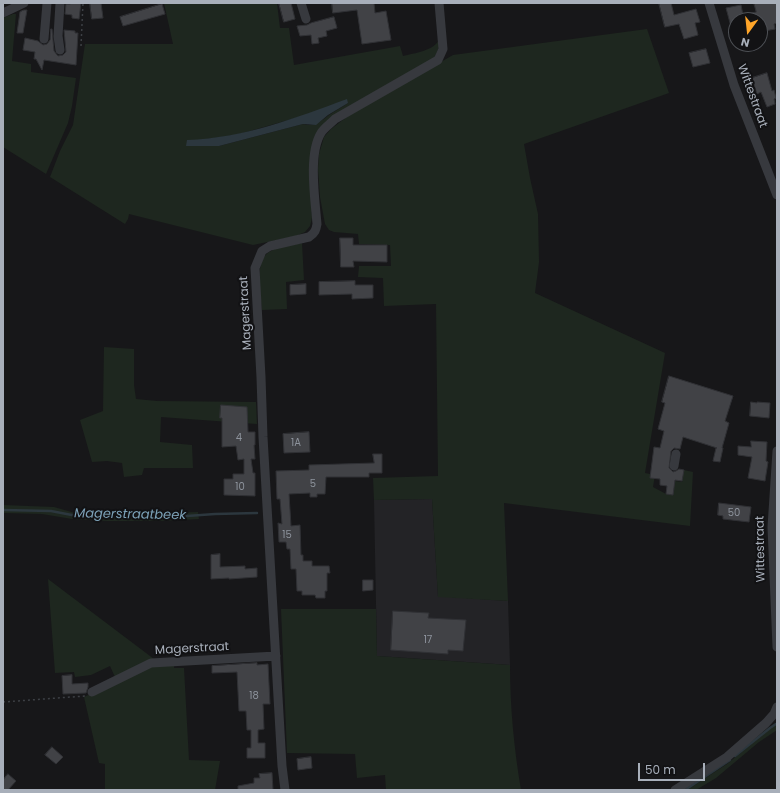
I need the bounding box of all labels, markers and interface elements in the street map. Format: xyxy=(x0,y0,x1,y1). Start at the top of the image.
north arrow xyxy=(728,12,768,52)
text: N xyxy=(739,34,751,51)
street label: Wittestraat xyxy=(734,62,770,130)
street label: Magerstraat xyxy=(237,276,255,350)
house number: 4 xyxy=(236,432,242,444)
house number: 1A xyxy=(291,437,301,449)
house number: 5 xyxy=(310,478,316,490)
house number: 10 xyxy=(235,481,245,493)
water label: Magerstraatbeek xyxy=(74,506,186,524)
house number: 50 xyxy=(728,507,740,519)
street label: Wittestraat xyxy=(753,516,769,582)
house number: 15 xyxy=(282,529,292,541)
house number: 17 xyxy=(424,634,432,646)
street label: Magerstraat xyxy=(155,640,229,658)
house number: 18 xyxy=(249,690,259,702)
scale bar xyxy=(640,755,707,781)
text: 50 m xyxy=(645,761,676,778)

